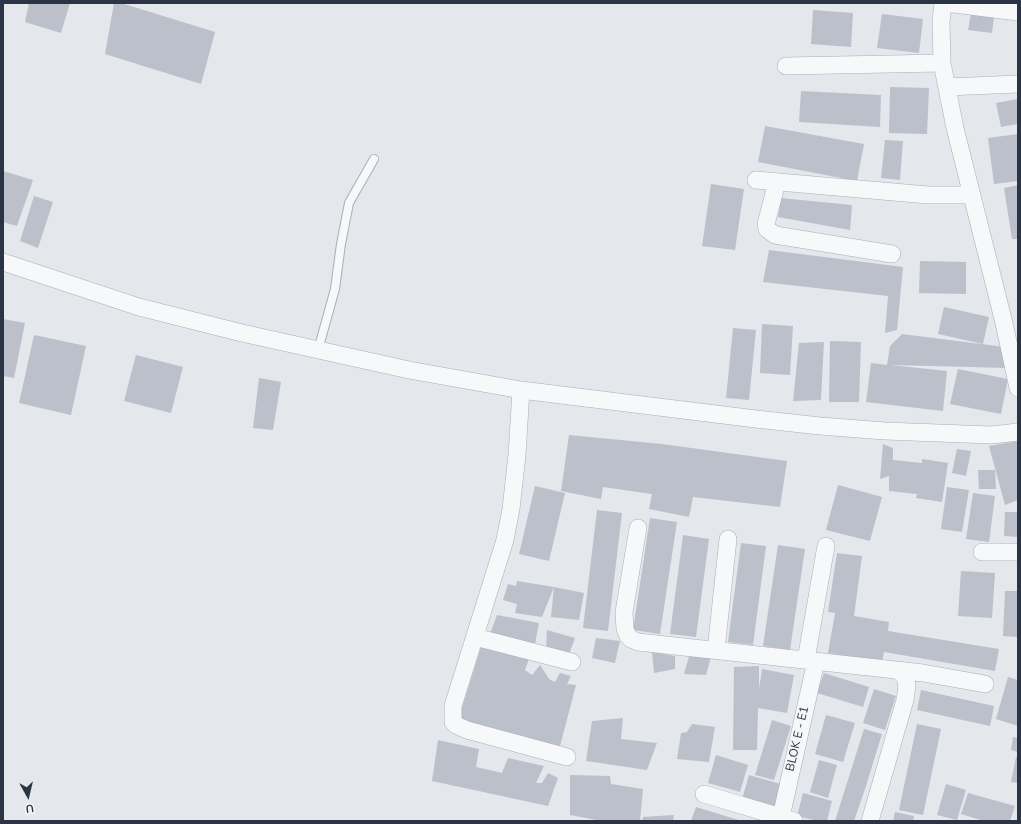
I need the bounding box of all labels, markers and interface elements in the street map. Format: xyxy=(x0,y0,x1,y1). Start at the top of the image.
street label: BLOK E - E1 xyxy=(784,705,812,773)
north arrow xyxy=(8,776,48,816)
text: U xyxy=(25,800,35,816)

